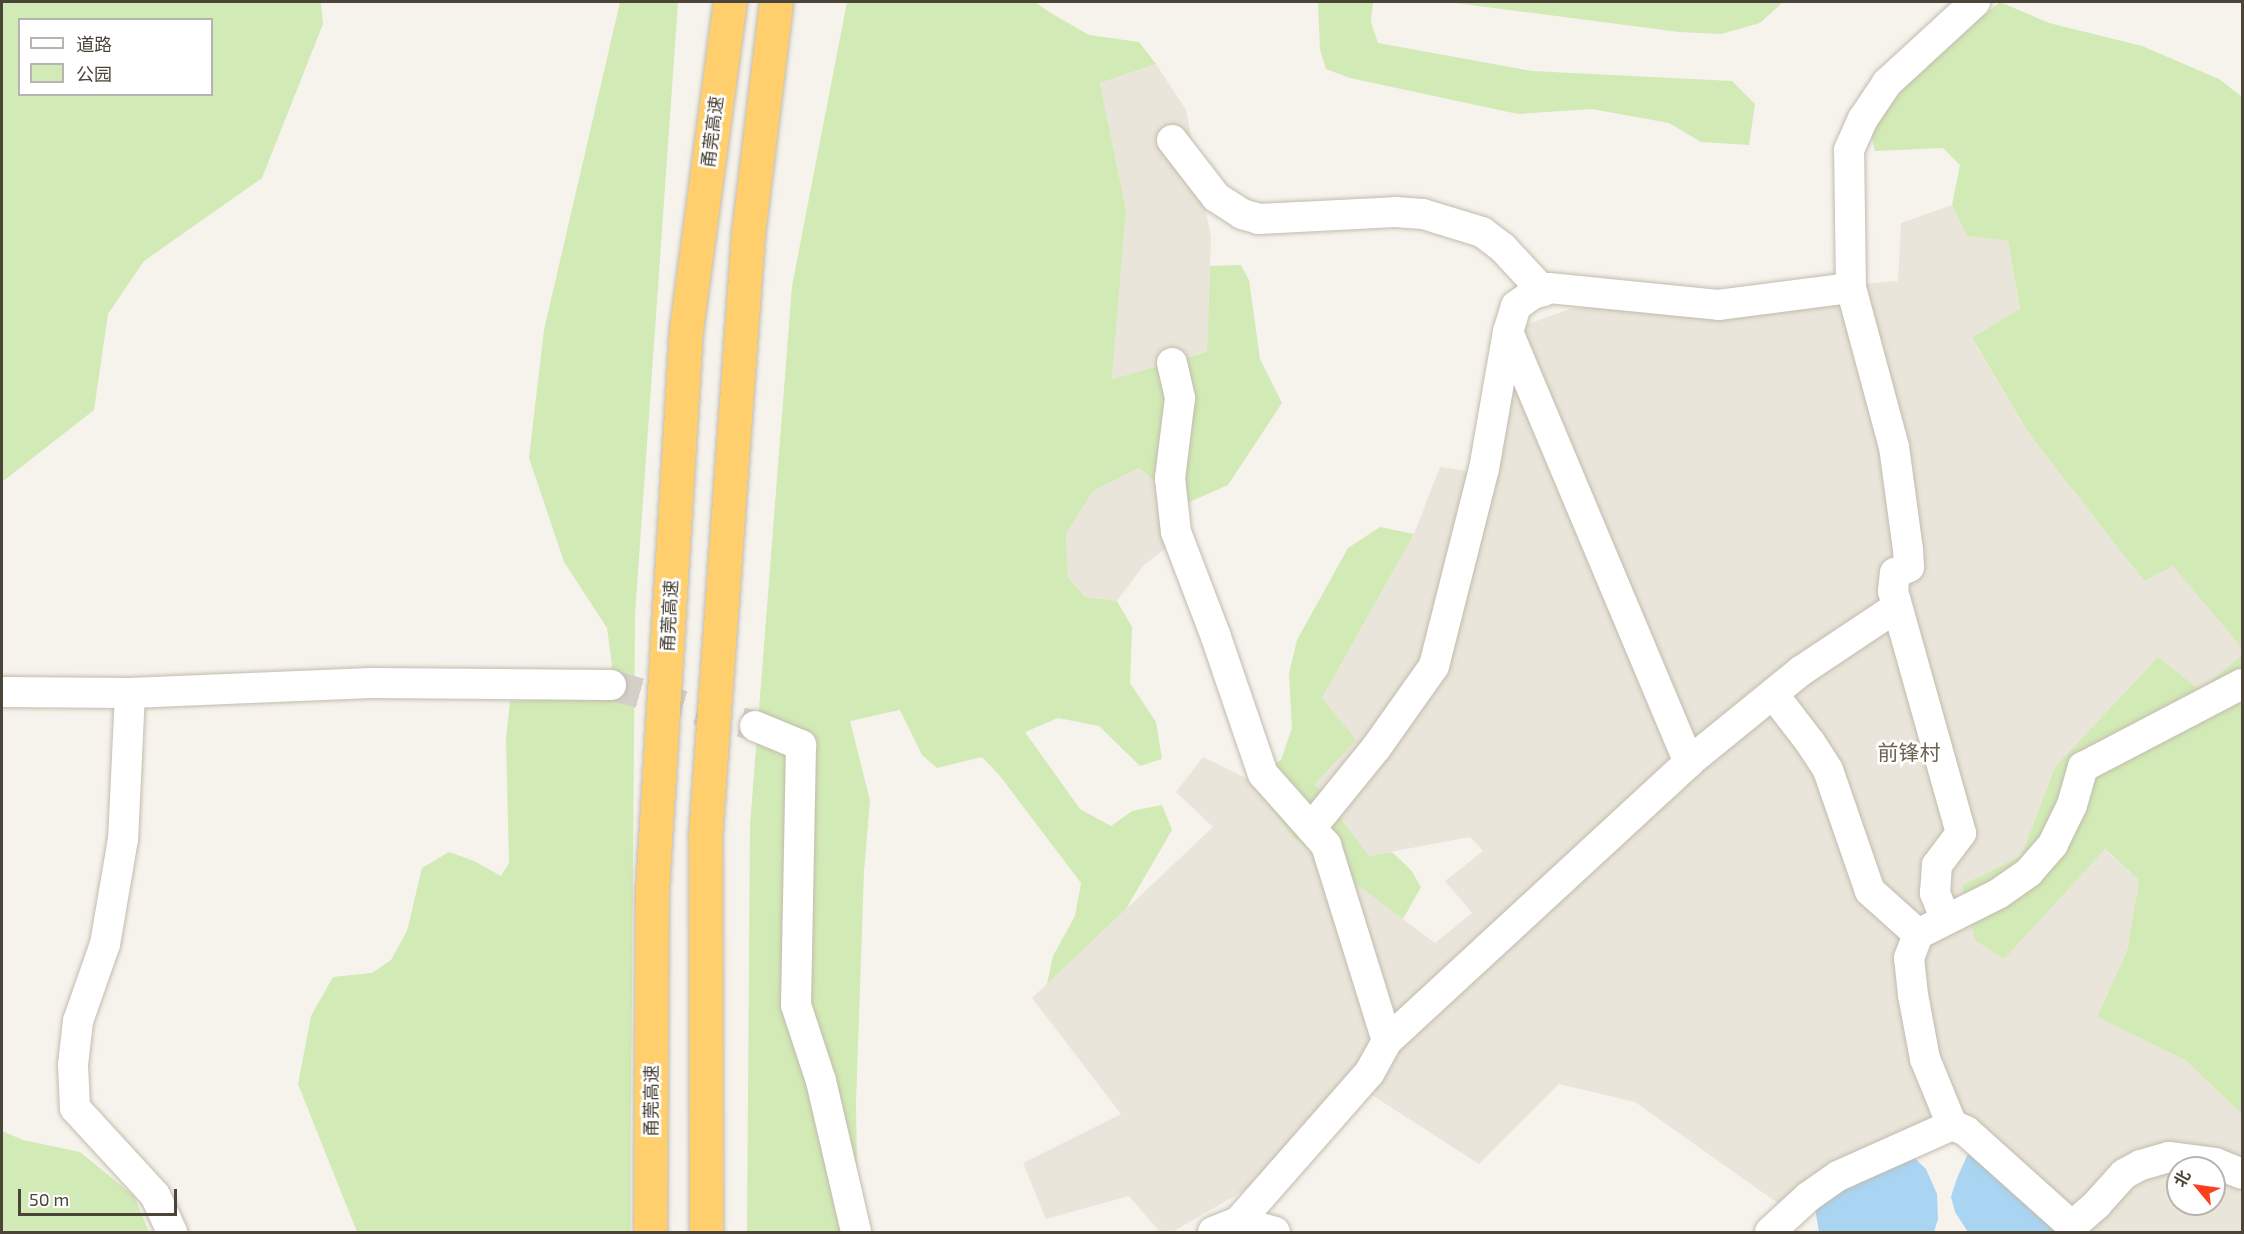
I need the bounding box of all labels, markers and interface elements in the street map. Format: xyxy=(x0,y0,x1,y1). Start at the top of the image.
legend xyxy=(18,18,213,96)
text: 道路 xyxy=(76,33,112,55)
text: 公园 xyxy=(76,63,112,85)
street label: 甬莞高速 xyxy=(697,95,727,169)
street label: 甬莞高速 xyxy=(656,579,682,653)
district label: 前锋村 xyxy=(1878,739,1940,765)
street label: 甬莞高速 xyxy=(640,1065,662,1137)
north arrow xyxy=(2166,1156,2226,1216)
text: 北 xyxy=(2169,1166,2194,1190)
scale bar xyxy=(21,1177,180,1215)
text: 50 m xyxy=(29,1188,69,1210)

